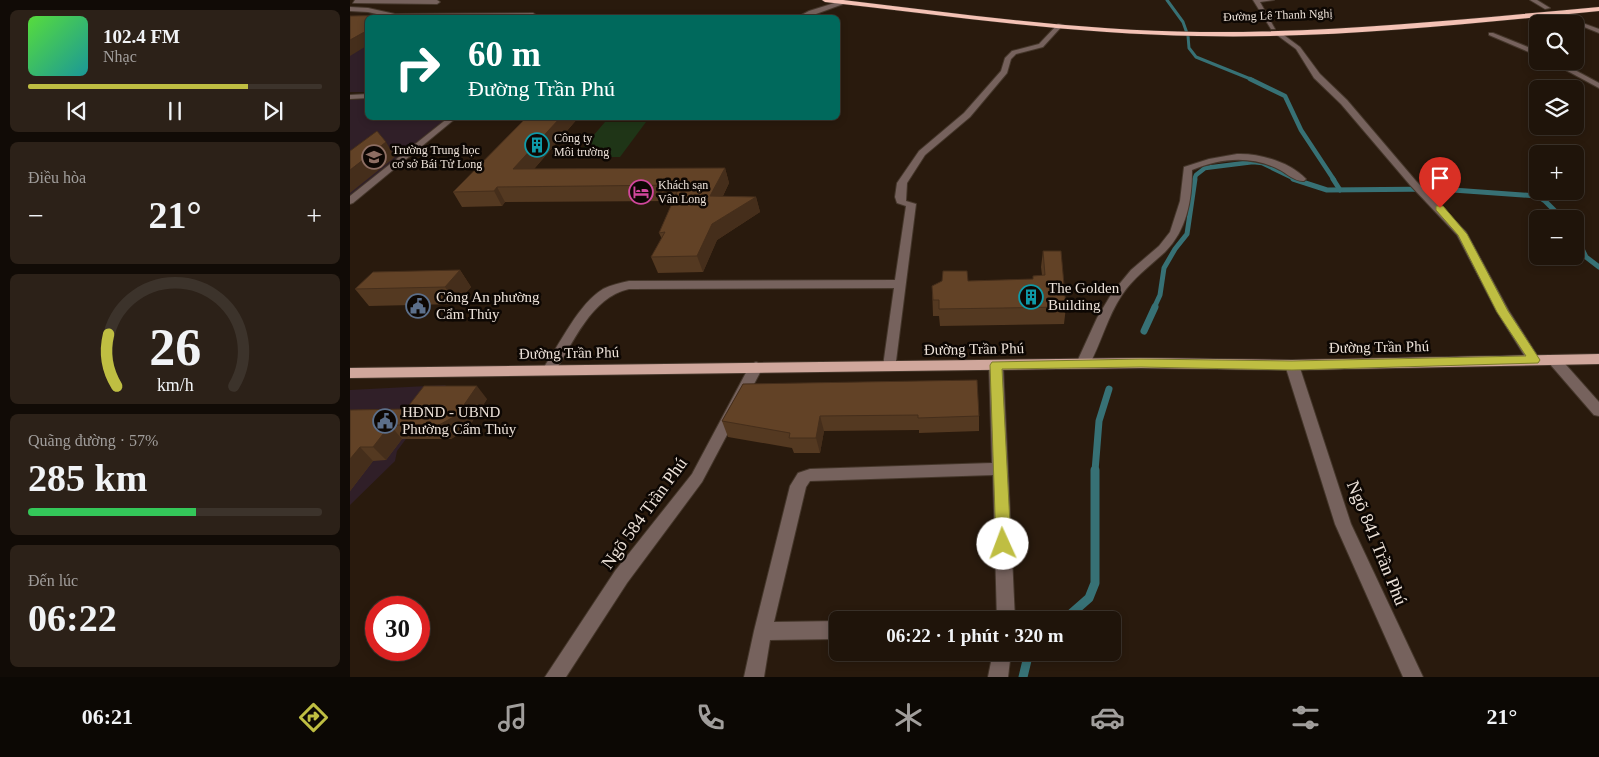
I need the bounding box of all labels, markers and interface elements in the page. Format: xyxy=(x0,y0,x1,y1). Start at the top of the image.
street label: Đường Lê Thanh Nghị xyxy=(1223,6,1334,24)
map controls xyxy=(1529,15,1584,265)
button: search xyxy=(1529,15,1584,70)
text: 102.4 FM xyxy=(103,26,180,47)
icon: right xyxy=(385,35,450,100)
text: 60 m xyxy=(468,35,541,74)
text: Nhạc xyxy=(103,48,137,65)
text: Đường Trần Phú xyxy=(468,76,615,101)
button: layers xyxy=(1529,80,1584,135)
icon: previous xyxy=(63,97,91,125)
icon: pause xyxy=(161,97,189,125)
icon: next xyxy=(259,97,287,125)
place label: Công ty Môi trường xyxy=(554,131,609,159)
building icon: Công ty Môi trường xyxy=(524,132,550,158)
place label: Trường Trung học cơ sở Bái Tử Long xyxy=(392,143,482,171)
school or university icon: Trường Trung học cơ sở Bái Tử Long xyxy=(361,144,387,170)
button: + xyxy=(1529,145,1584,200)
pin xyxy=(1419,157,1461,208)
icon: arrive xyxy=(1426,164,1454,192)
text: Điều hòa xyxy=(28,169,86,186)
place label: Khách sạn Vân Long xyxy=(658,178,708,206)
hotel icon: Khách sạn Vân Long xyxy=(628,179,654,205)
text: 21° xyxy=(148,194,202,236)
text: − xyxy=(28,200,44,231)
text: + xyxy=(306,200,322,231)
button: − xyxy=(1529,210,1584,265)
place label: The Golden Building xyxy=(1048,280,1120,313)
building icon: The Golden Building xyxy=(1018,284,1044,310)
place label: Công An phường Cẩm Thủy xyxy=(436,289,540,322)
public building icon: Công An phường Cẩm Thủy xyxy=(405,293,431,319)
text: 26 xyxy=(149,319,201,376)
street label: Đường Trần Phú xyxy=(1329,338,1430,356)
street label: Đường Trần Phú xyxy=(924,340,1025,358)
street label: Đường Trần Phú xyxy=(519,344,620,362)
text: km/h xyxy=(157,375,193,395)
place label: HĐND - UBND Phường Cẩm Thủy xyxy=(402,404,517,437)
public building icon: HĐND - UBND Phường Cẩm Thủy xyxy=(372,408,398,434)
text: Quãng đường · 57% xyxy=(28,432,158,449)
street label: Ngõ 584 Trần Phú xyxy=(597,454,691,572)
text: 285 km xyxy=(28,457,147,499)
street label: Ngõ 841 Trần Phú xyxy=(1343,478,1411,608)
position arrow xyxy=(976,517,1028,569)
text: Đến lúc xyxy=(28,572,78,589)
speed limit sign: 30 xyxy=(365,596,430,661)
text: 06:22 xyxy=(28,597,117,639)
text: 06:22 · 1 phút · 320 m xyxy=(886,625,1064,646)
icon: directions xyxy=(296,700,331,735)
icon: music xyxy=(495,700,530,735)
icon: phone xyxy=(693,700,728,735)
icon: climate xyxy=(891,700,926,735)
icon: car xyxy=(1090,700,1125,735)
icon: filters xyxy=(1288,700,1323,735)
text: 06:21 xyxy=(82,704,133,729)
text: 21° xyxy=(1486,704,1517,729)

